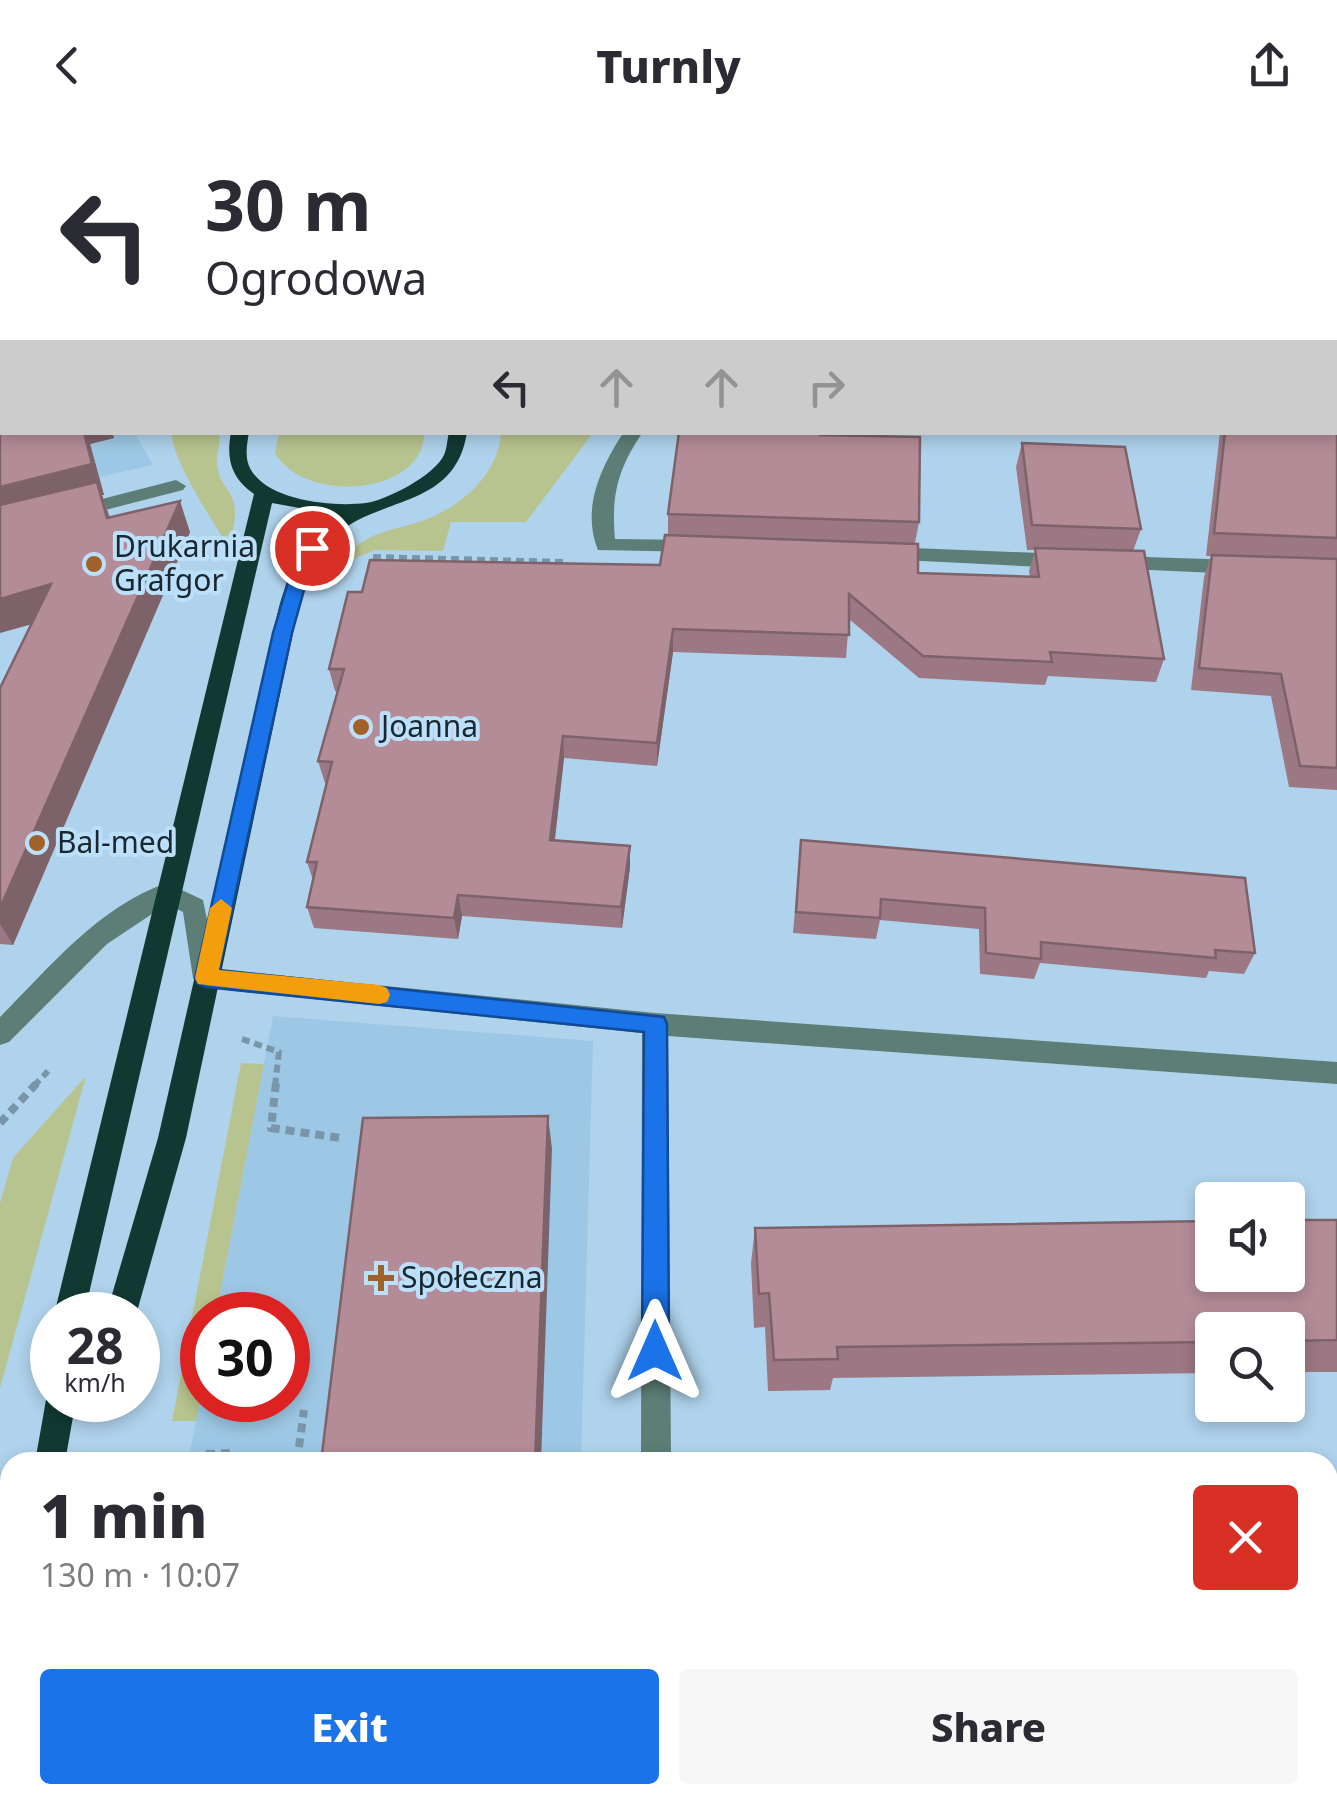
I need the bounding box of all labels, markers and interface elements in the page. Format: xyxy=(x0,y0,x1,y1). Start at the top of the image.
text: Turnly xyxy=(596,35,741,96)
icon: back xyxy=(40,38,95,93)
icon: share xyxy=(1242,38,1297,93)
text: 30 m xyxy=(205,156,372,252)
icon: left xyxy=(40,170,170,300)
text: Ogrodowa xyxy=(205,247,427,308)
icon: left xyxy=(484,360,539,415)
icon: ahead xyxy=(589,360,644,415)
icon: ahead xyxy=(694,360,749,415)
icon: right xyxy=(799,360,854,415)
pin xyxy=(270,506,355,591)
icon: arrive xyxy=(285,521,340,576)
place label: Drukarnia Grafgor xyxy=(114,525,255,600)
marker: Drukarnia Grafgor xyxy=(83,553,105,575)
place label: Joanna xyxy=(378,705,478,746)
marker: Joanna xyxy=(350,716,372,738)
place label: Bal-med xyxy=(57,821,174,862)
marker: Bal-med xyxy=(26,832,48,854)
map controls xyxy=(1195,1182,1305,1422)
button: sound xyxy=(1195,1182,1305,1292)
place label: Społeczna xyxy=(401,1256,543,1297)
marker: Społeczna xyxy=(370,1267,392,1289)
speed limit sign: 30 xyxy=(180,1292,310,1422)
position arrow xyxy=(603,1299,707,1403)
text: 28 xyxy=(66,1311,124,1379)
button: search xyxy=(1195,1312,1305,1422)
text: km/h xyxy=(64,1365,126,1399)
text: 1 min xyxy=(40,1474,208,1556)
button: close xyxy=(1193,1485,1298,1590)
text: 130 m · 10:07 xyxy=(40,1553,240,1596)
button: Exit xyxy=(40,1669,659,1784)
button: Share xyxy=(679,1669,1298,1784)

